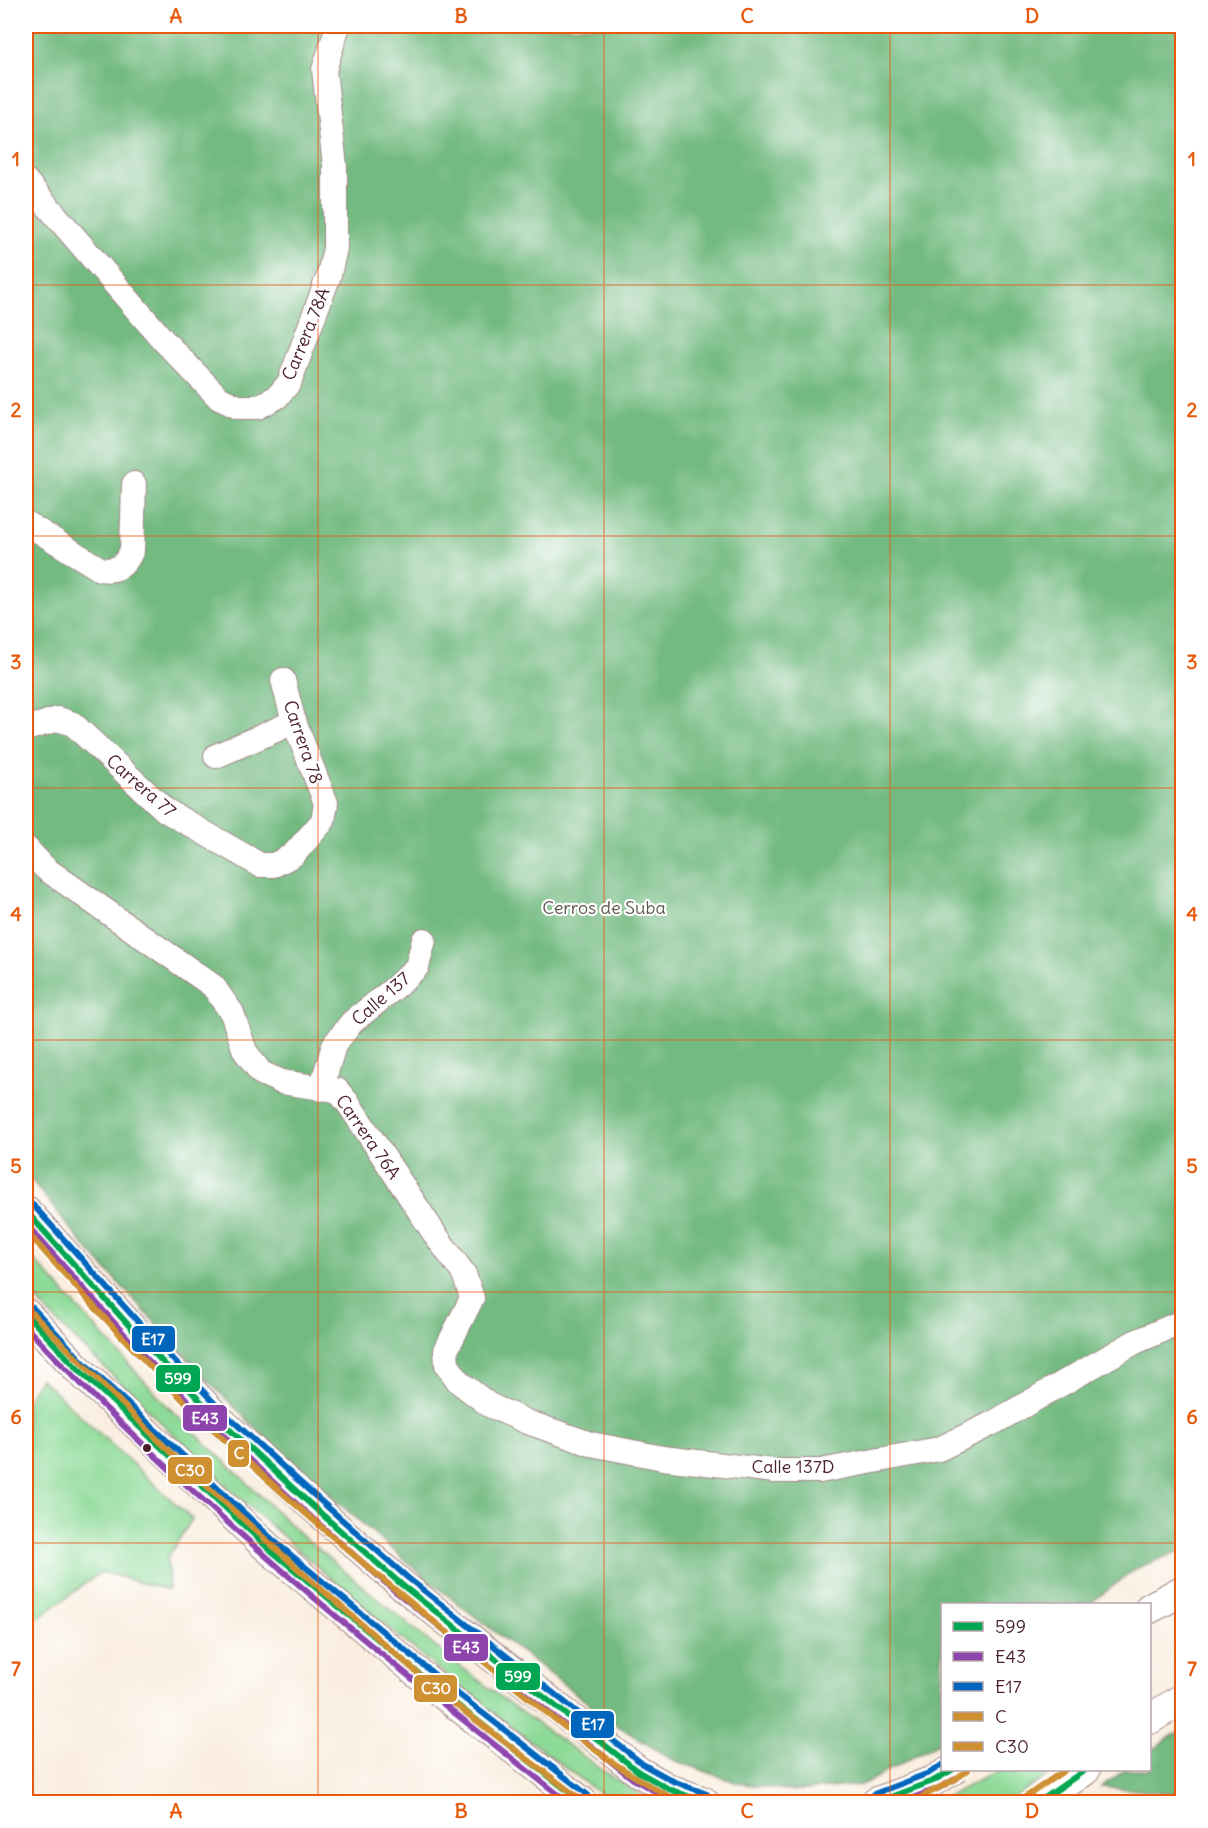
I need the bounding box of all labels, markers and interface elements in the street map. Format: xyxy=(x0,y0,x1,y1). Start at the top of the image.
text: A xyxy=(170,3,183,28)
text: B xyxy=(454,3,468,28)
text: C xyxy=(740,3,754,28)
text: D xyxy=(1025,3,1039,28)
text: 1 xyxy=(12,146,20,171)
text: 1 xyxy=(1188,146,1196,171)
street label: Carrera 78A xyxy=(276,284,335,384)
text: 2 xyxy=(11,397,22,422)
text: 2 xyxy=(1187,397,1198,422)
text: 3 xyxy=(10,649,22,674)
text: 3 xyxy=(1186,649,1198,674)
street label: Carrera 78 xyxy=(278,697,328,787)
street label: Carrera 77 xyxy=(102,749,181,822)
park label: Cerros de Suba xyxy=(542,896,666,919)
text: 4 xyxy=(10,901,22,926)
text: 4 xyxy=(1186,901,1198,926)
street label: Calle 137 xyxy=(347,967,415,1030)
street label: Carrera 76A xyxy=(331,1090,406,1183)
text: 5 xyxy=(10,1153,22,1178)
text: 5 xyxy=(1186,1153,1198,1178)
line badge: E17 xyxy=(131,1325,176,1353)
text: E17 xyxy=(141,1329,165,1349)
line badge: 599 xyxy=(155,1364,201,1393)
text: 599 xyxy=(164,1368,192,1388)
text: 6 xyxy=(10,1404,22,1429)
line badge: E43 xyxy=(182,1404,228,1432)
text: 6 xyxy=(1186,1404,1198,1429)
text: E43 xyxy=(191,1408,219,1428)
line badge: C xyxy=(227,1439,250,1468)
unlabelled marker xyxy=(141,1442,153,1454)
text: C xyxy=(234,1443,245,1463)
street label: Calle 137D xyxy=(752,1455,834,1478)
line badge: C30 xyxy=(167,1456,213,1485)
text: C30 xyxy=(175,1460,205,1480)
legend xyxy=(941,1603,1151,1771)
text: 599 xyxy=(995,1615,1026,1638)
line badge: E43 xyxy=(443,1633,489,1662)
text: E43 xyxy=(452,1637,480,1657)
text: E43 xyxy=(995,1645,1026,1668)
text: 7 xyxy=(11,1656,21,1681)
text: 7 xyxy=(1187,1656,1197,1681)
line badge: 599 xyxy=(495,1662,541,1691)
text: 599 xyxy=(504,1666,532,1686)
line badge: C30 xyxy=(413,1674,458,1703)
text: E17 xyxy=(995,1675,1022,1698)
text: C30 xyxy=(421,1678,451,1698)
text: C xyxy=(995,1705,1007,1728)
line badge: E17 xyxy=(570,1710,615,1739)
text: E17 xyxy=(581,1714,605,1734)
text: C30 xyxy=(995,1735,1029,1758)
text: A xyxy=(170,1798,183,1823)
text: B xyxy=(454,1798,468,1823)
text: C xyxy=(740,1798,754,1823)
text: D xyxy=(1025,1798,1039,1823)

